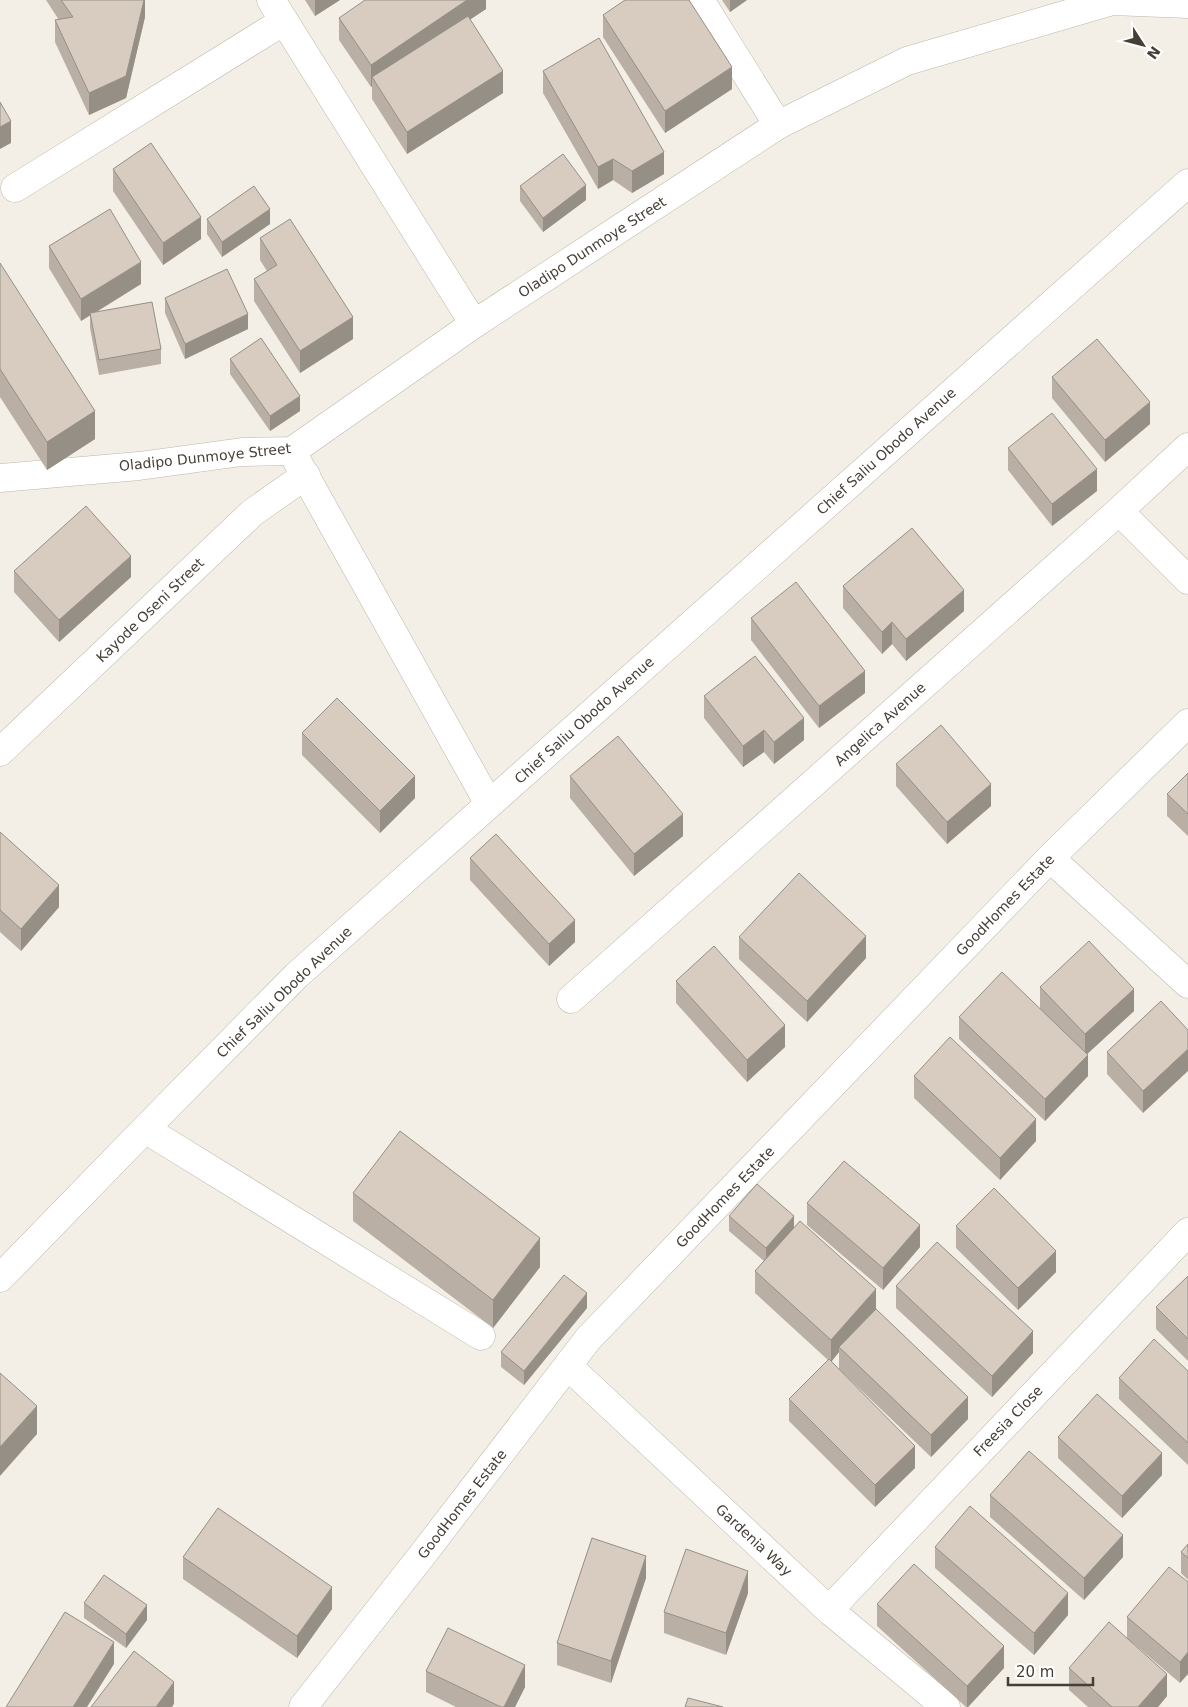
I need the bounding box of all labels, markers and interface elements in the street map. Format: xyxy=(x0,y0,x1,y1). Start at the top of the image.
north arrow xyxy=(1118,20,1168,70)
text: N xyxy=(1144,43,1163,62)
street label: Oladipo Dunmoye Street xyxy=(515,193,669,301)
street label: Chief Saliu Obodo Avenue xyxy=(813,384,959,518)
street label: Oladipo Dunmoye Street xyxy=(118,440,292,474)
street label: Kayode Oseni Street xyxy=(93,554,207,665)
street label: Chief Saliu Obodo Avenue xyxy=(511,653,657,787)
street label: Angelica Avenue xyxy=(831,679,929,769)
street label: GoodHomes Estate xyxy=(953,851,1057,959)
street label: Chief Saliu Obodo Avenue xyxy=(213,923,355,1061)
street label: GoodHomes Estate xyxy=(673,1143,777,1251)
street label: Freesia Close xyxy=(970,1382,1046,1460)
street label: GoodHomes Estate xyxy=(414,1446,510,1562)
street label: Gardenia Way xyxy=(713,1501,795,1579)
scale bar xyxy=(1008,1654,1093,1686)
text: 20 m xyxy=(1016,1663,1054,1681)

